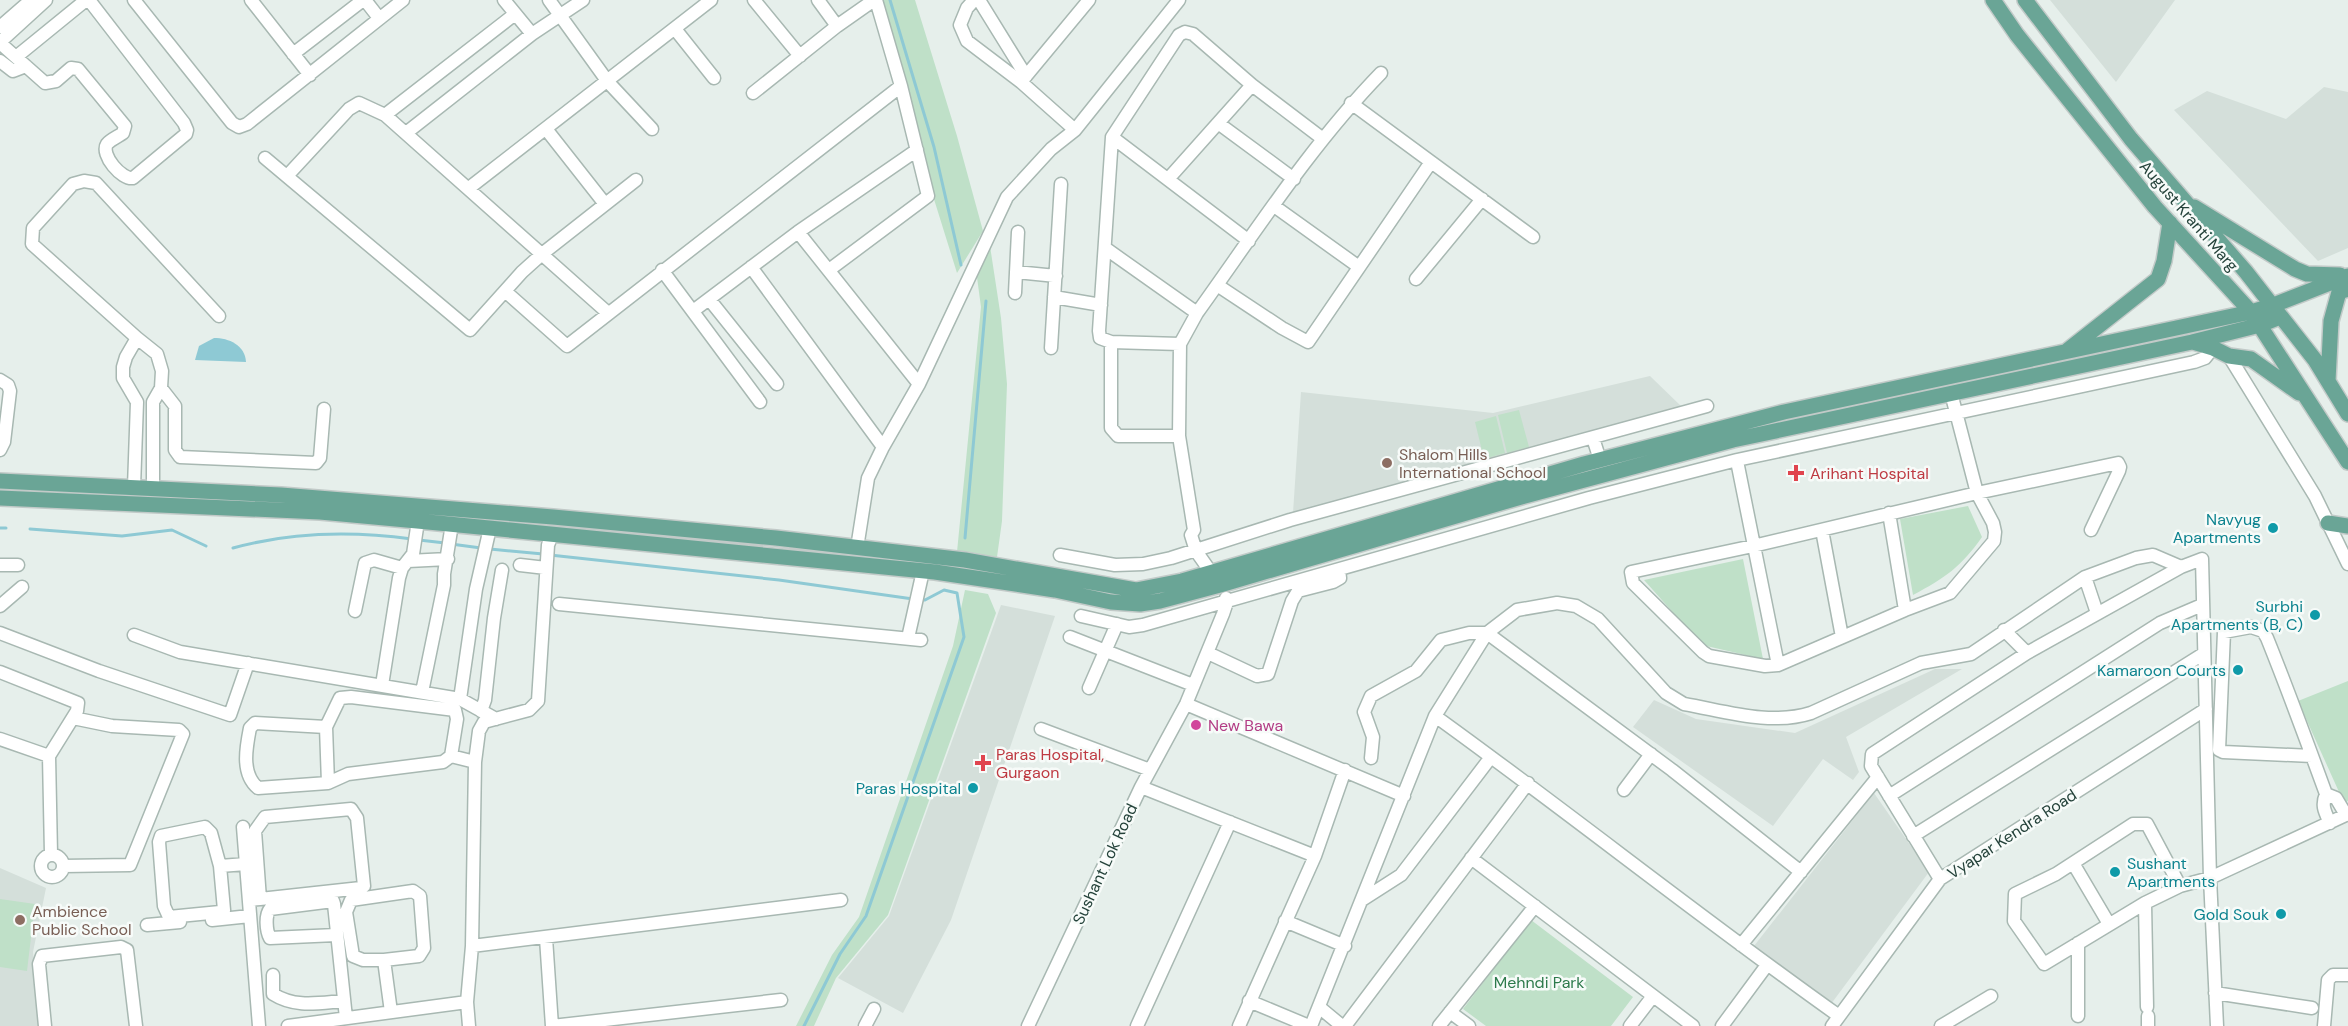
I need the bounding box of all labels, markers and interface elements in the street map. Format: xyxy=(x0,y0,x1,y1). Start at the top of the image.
street label: August Kranti Marg xyxy=(2135,156,2243,276)
place label: Shalom Hills International School xyxy=(1399,444,1546,483)
marker: Shalom Hills International School xyxy=(1380,456,1394,470)
place label: Arihant Hospital xyxy=(1810,463,1929,484)
marker: Arihant Hospital xyxy=(1787,464,1805,482)
place label: Navyug Apartments xyxy=(2173,509,2261,548)
marker: Navyug Apartments xyxy=(2266,521,2280,535)
place label: Surbhi Apartments (B, C) xyxy=(2171,596,2303,635)
marker: Surbhi Apartments (B, C) xyxy=(2308,608,2322,622)
place label: Kamaroon Courts xyxy=(2097,660,2226,681)
marker: Kamaroon Courts xyxy=(2231,663,2245,677)
place label: New Bawa xyxy=(1208,715,1283,736)
marker: New Bawa xyxy=(1189,718,1203,732)
place label: Paras Hospital, Gurgaon xyxy=(996,744,1104,783)
marker: Paras Hospital, Gurgaon xyxy=(974,754,992,772)
place label: Paras Hospital xyxy=(856,778,961,799)
marker: Paras Hospital xyxy=(966,781,980,795)
street label: Vyapar Kendra Road xyxy=(1943,784,2081,884)
street label: Sushant Lok Road xyxy=(1068,800,1142,928)
place label: Sushant Apartments xyxy=(2127,853,2215,892)
marker: Sushant Apartments xyxy=(2108,865,2122,879)
place label: Ambience Public School xyxy=(32,901,131,940)
place label: Gold Souk xyxy=(2194,904,2269,925)
marker: Gold Souk xyxy=(2274,907,2288,921)
marker: Ambience Public School xyxy=(13,913,27,927)
park label: Mehndi Park xyxy=(1494,972,1584,993)

